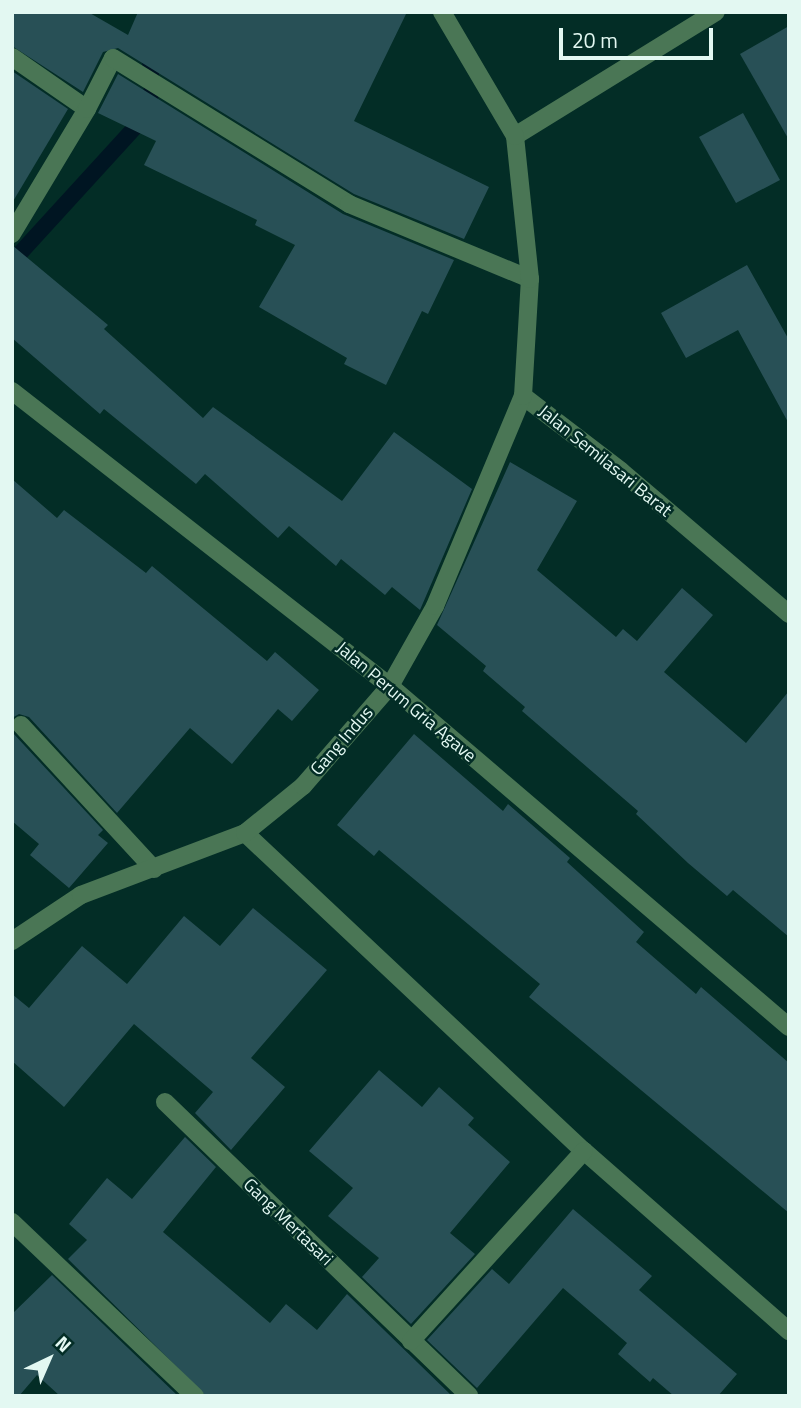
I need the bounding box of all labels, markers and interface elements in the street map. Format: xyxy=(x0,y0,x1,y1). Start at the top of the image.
scale bar xyxy=(563,14,717,58)
text: 20 m xyxy=(572,24,618,56)
street label: Jalan Semilasari Barat xyxy=(534,401,676,521)
street label: Jalan Perum Gria Agave xyxy=(332,637,480,767)
street label: Gang Indus xyxy=(306,702,378,780)
street label: Gang Mertasari xyxy=(239,1174,337,1270)
north arrow xyxy=(14,1324,84,1394)
text: N xyxy=(49,1329,79,1359)

